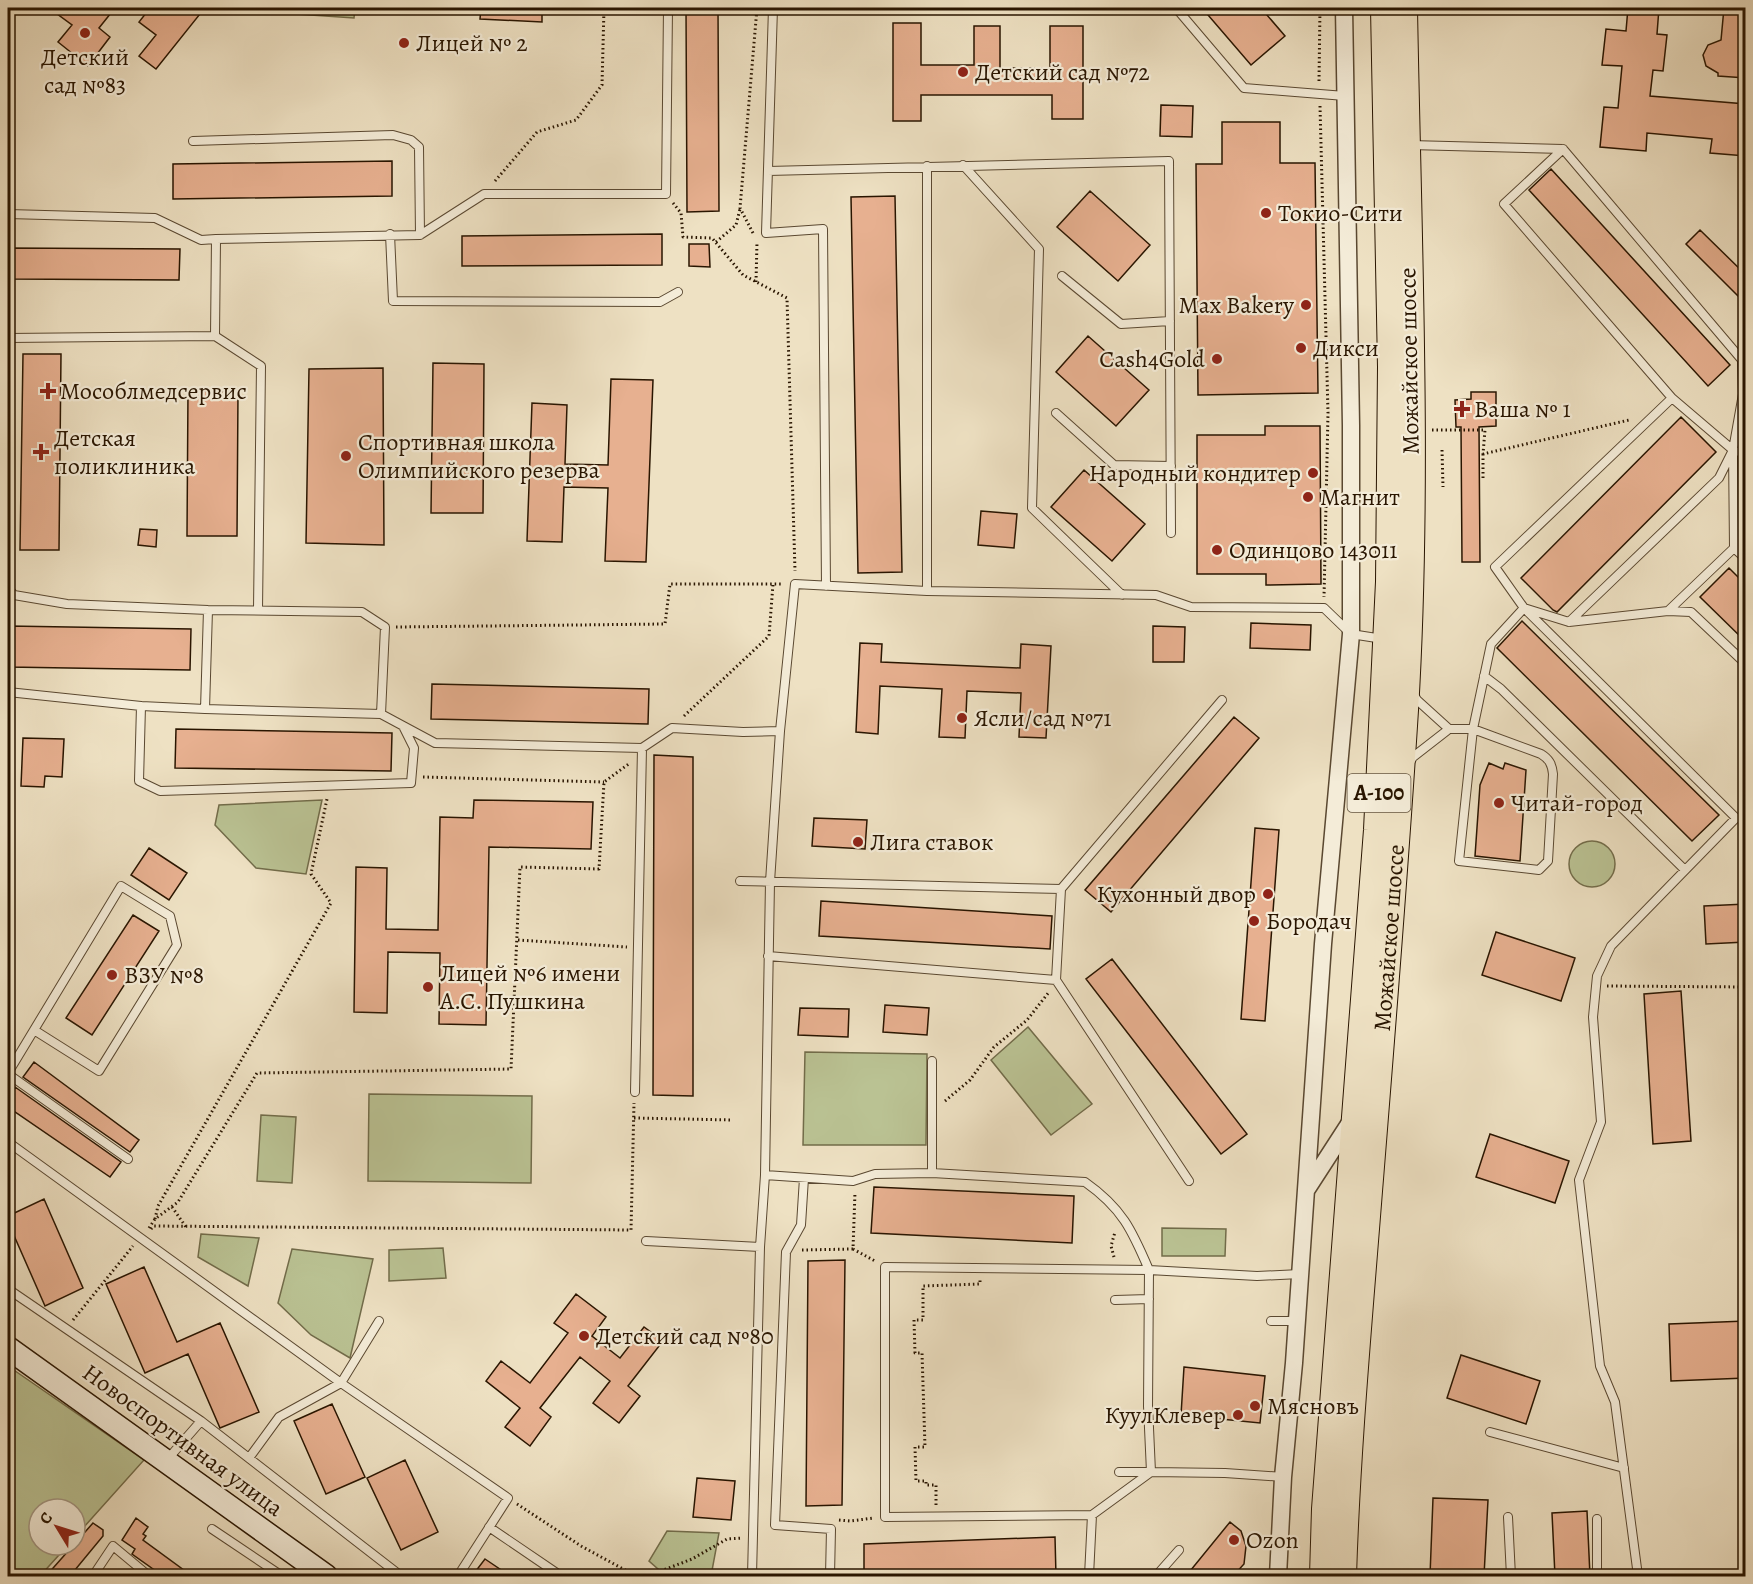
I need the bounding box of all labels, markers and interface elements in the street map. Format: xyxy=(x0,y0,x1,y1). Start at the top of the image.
marker: Детский сад №83 xyxy=(78,26,92,40)
place label: Лицей № 2 xyxy=(416,27,528,59)
marker: Лицей № 2 xyxy=(397,36,411,50)
place label: Детский сад №83 xyxy=(41,41,129,101)
place label: Детский сад №72 xyxy=(975,56,1150,88)
marker: Детский сад №72 xyxy=(956,65,970,79)
place label: Токио-Сити xyxy=(1278,197,1403,229)
marker: Токио-Сити xyxy=(1259,206,1273,220)
street label: Можайское шоссе xyxy=(1391,267,1427,455)
place label: Max Bakery xyxy=(1179,289,1294,321)
marker: Max Bakery xyxy=(1299,298,1313,312)
place label: Дикси xyxy=(1313,332,1379,364)
marker: Дикси xyxy=(1294,341,1308,355)
place label: Cash4Gold xyxy=(1099,343,1205,375)
marker: Cash4Gold xyxy=(1210,352,1224,366)
place label: Мособлмедсервис xyxy=(60,375,247,407)
marker: Мособлмедсервис xyxy=(41,384,55,398)
place label: Ваша № 1 xyxy=(1474,393,1571,425)
marker: Ваша № 1 xyxy=(1455,402,1469,416)
place label: Детская поликлиника xyxy=(54,422,195,482)
place label: Спортивная школа Олимпийского резерва xyxy=(358,426,600,486)
marker: Детская поликлиника xyxy=(32,443,50,461)
marker: Спортивная школа Олимпийского резерва xyxy=(339,449,353,463)
place label: Народный кондитер xyxy=(1089,457,1301,489)
marker: Народный кондитер xyxy=(1306,466,1320,480)
place label: Магнит xyxy=(1320,481,1400,513)
marker: Магнит xyxy=(1301,490,1315,504)
place label: Одинцово 143011 xyxy=(1229,534,1397,566)
marker: Одинцово 143011 xyxy=(1210,543,1224,557)
place label: Ясли/сад №71 xyxy=(974,702,1111,734)
marker: Ясли/сад №71 xyxy=(955,711,969,725)
road number: А-100 xyxy=(1348,774,1410,812)
place label: Читай-город xyxy=(1511,787,1643,819)
marker: Читай-город xyxy=(1492,796,1506,810)
place label: Лига ставок xyxy=(870,826,993,858)
marker: Лига ставок xyxy=(851,835,865,849)
street label: Можайское шоссе xyxy=(1366,843,1412,1032)
place label: Кухонный двор xyxy=(1096,878,1256,910)
marker: Кухонный двор xyxy=(1261,887,1275,901)
place label: Бородач xyxy=(1266,905,1352,937)
marker: Бородач xyxy=(1247,914,1261,928)
place label: Лицей №6 имени А.С. Пушкина xyxy=(439,957,620,1017)
place label: ВЗУ №8 xyxy=(124,959,204,991)
marker: ВЗУ №8 xyxy=(105,968,119,982)
marker: Лицей №6 имени А.С. Пушкина xyxy=(421,980,435,994)
place label: Детский сад №80 xyxy=(596,1320,774,1352)
marker: Детский сад №80 xyxy=(577,1329,591,1343)
street label: Новоспортивная улица xyxy=(76,1356,290,1524)
place label: Мясновъ xyxy=(1267,1390,1359,1422)
place label: КуулКлевер xyxy=(1105,1399,1226,1431)
marker: Мясновъ xyxy=(1248,1399,1262,1413)
marker: КуулКлевер xyxy=(1231,1408,1245,1422)
north arrow xyxy=(27,1497,87,1557)
text: С xyxy=(34,1508,58,1529)
place label: Ozon xyxy=(1246,1524,1299,1556)
marker: Ozon xyxy=(1227,1533,1241,1547)

